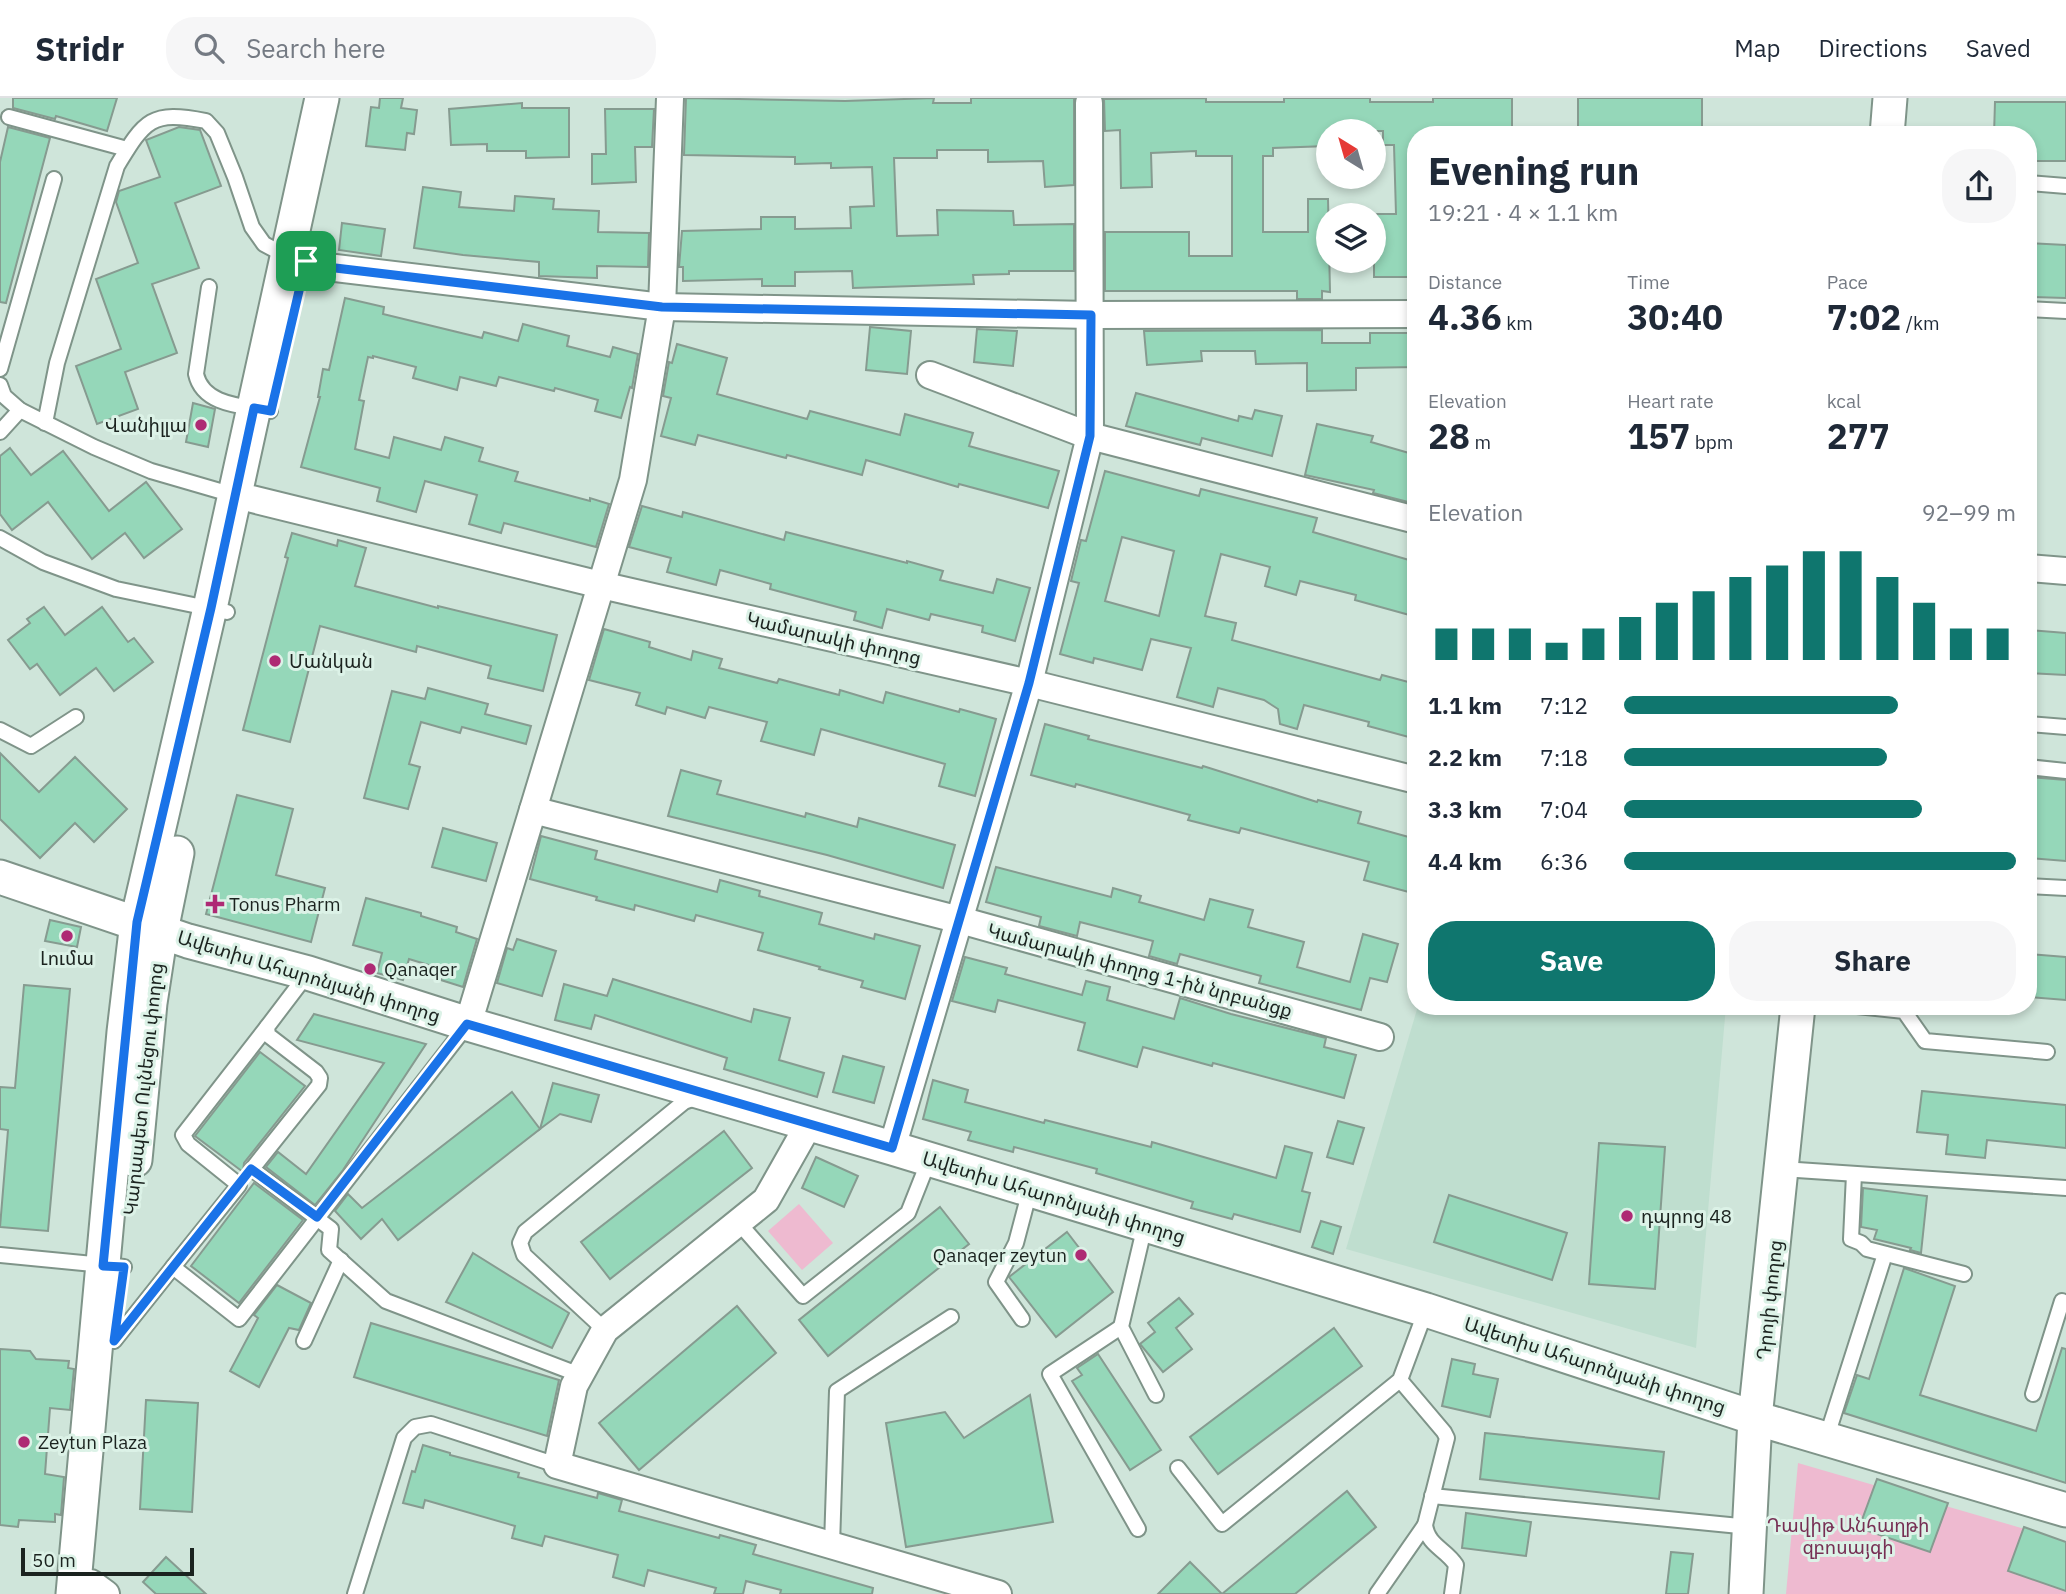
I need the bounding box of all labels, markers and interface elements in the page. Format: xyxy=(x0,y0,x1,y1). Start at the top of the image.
search box xyxy=(166,17,656,80)
text: Stridr xyxy=(35,27,124,70)
icon: search xyxy=(190,29,228,67)
text: Search here xyxy=(246,31,386,65)
text: Map xyxy=(1734,32,1780,64)
text: Directions xyxy=(1818,32,1928,64)
text: Saved xyxy=(1966,32,2031,64)
north arrow xyxy=(1316,119,1386,189)
map controls xyxy=(1316,119,1386,273)
text: Evening run xyxy=(1428,146,1639,195)
button: share xyxy=(1942,149,2016,223)
text: 19:21 · 4 × 1.1 km xyxy=(1428,197,1618,227)
button: layers xyxy=(1316,203,1386,273)
pin xyxy=(276,231,336,291)
icon: arrive xyxy=(287,242,325,280)
text: Distance xyxy=(1428,270,1502,294)
text: Time xyxy=(1627,270,1670,294)
text: Pace xyxy=(1827,270,1868,294)
text: 4.36 xyxy=(1428,294,1502,340)
text: 30:40 xyxy=(1627,294,1723,340)
text: 7:02 xyxy=(1827,294,1901,340)
text: km xyxy=(1502,311,1533,335)
text: /km xyxy=(1901,311,1940,335)
text: Elevation xyxy=(1428,389,1507,413)
text: Heart rate xyxy=(1627,389,1714,413)
text: kcal xyxy=(1827,389,1861,413)
place label: Վանիլլա xyxy=(105,413,187,437)
text: 28 xyxy=(1428,413,1470,459)
text: 157 xyxy=(1627,413,1690,459)
text: 277 xyxy=(1827,413,1890,459)
marker: Վանիլլա xyxy=(193,417,209,433)
text: m xyxy=(1470,430,1491,454)
text: bpm xyxy=(1690,430,1733,454)
text: Elevation xyxy=(1428,497,1523,527)
text: 92–99 m xyxy=(1922,497,2016,527)
street label: Կամարակի փողոց xyxy=(744,606,924,670)
place label: Մանկան xyxy=(289,649,373,673)
marker: Մանկան xyxy=(267,653,283,669)
text: 1.1 km xyxy=(1428,690,1502,720)
text: 7:12 xyxy=(1540,690,1588,720)
text: 2.2 km xyxy=(1428,742,1502,772)
text: 7:18 xyxy=(1540,742,1588,772)
text: 3.3 km xyxy=(1428,794,1502,824)
text: 7:04 xyxy=(1540,794,1588,824)
text: 4.4 km xyxy=(1428,846,1502,876)
text: 6:36 xyxy=(1540,846,1588,876)
place label: Tonus Pharm xyxy=(229,892,341,916)
marker: Tonus Pharm xyxy=(207,896,223,912)
street label: Կամարակի փողոց 1-ին նրբանցք xyxy=(985,918,1295,1022)
button: Save xyxy=(1428,921,1715,1001)
button: Share xyxy=(1729,921,2016,1001)
street label: Ավետիս Ահարոնյանի փողոց xyxy=(175,925,443,1027)
marker: Լումա xyxy=(59,928,75,944)
place label: Լումա xyxy=(40,946,94,970)
place label: Qanaqer xyxy=(384,957,457,981)
street label: Կարապետ Ուլնեցու փողոց xyxy=(118,961,168,1217)
marker: Qanaqer xyxy=(362,961,378,977)
street label: Ավետիս Ահարոնյանի փողոց xyxy=(920,1146,1188,1248)
place label: դպրոց 48 xyxy=(1641,1204,1732,1228)
marker: դպրոց 48 xyxy=(1619,1208,1635,1224)
street label: Դրոյի փողոց xyxy=(1751,1239,1787,1361)
place label: Qanaqer zeytun xyxy=(933,1243,1067,1267)
marker: Qanaqer zeytun xyxy=(1073,1247,1089,1263)
street label: Ավետիս Ահարոնյանի փողոց xyxy=(1461,1311,1729,1419)
place label: Zeytun Plaza xyxy=(38,1430,147,1454)
marker: Zeytun Plaza xyxy=(16,1434,32,1450)
park label: Դավիթ Անհաղթի զբոսայգի xyxy=(1767,1513,1929,1559)
scale bar xyxy=(21,1545,194,1577)
text: 50 m xyxy=(32,1548,76,1572)

